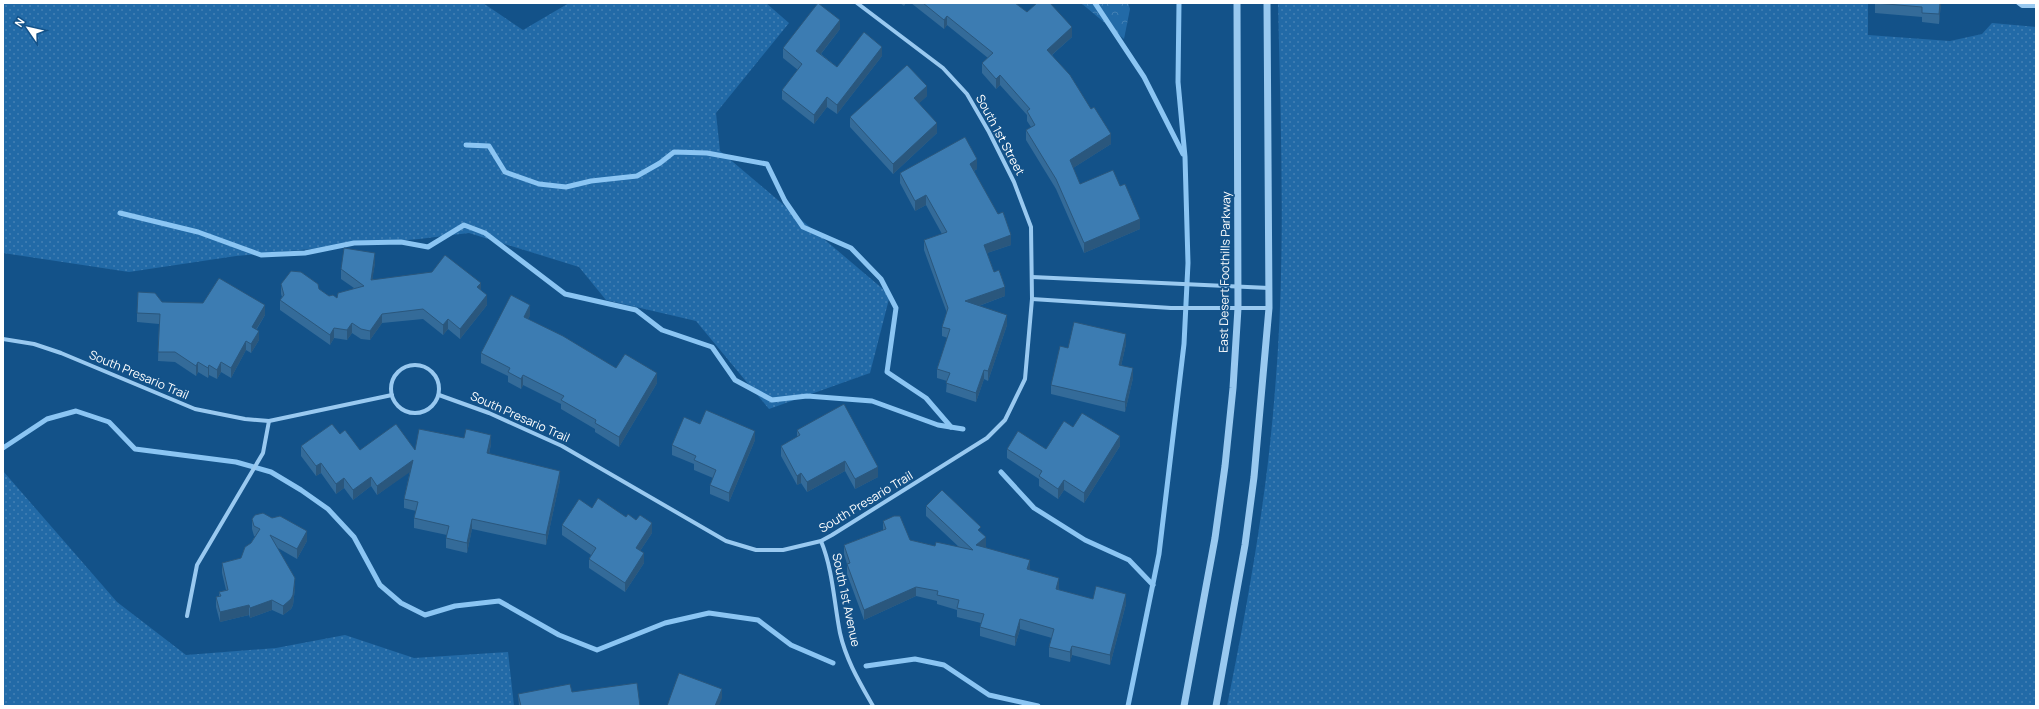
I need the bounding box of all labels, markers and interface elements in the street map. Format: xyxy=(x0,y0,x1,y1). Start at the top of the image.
north arrow xyxy=(8,8,48,48)
text: N xyxy=(11,15,28,30)
street label: South 1st Street xyxy=(972,91,1029,178)
street label: East Desert Foothills Parkway xyxy=(1215,190,1234,353)
street label: South Presario Trail xyxy=(87,346,192,403)
street label: South Presario Trail xyxy=(468,387,573,446)
street label: South Presario Trail xyxy=(816,467,916,536)
street label: South 1st Avenue xyxy=(828,552,865,648)

